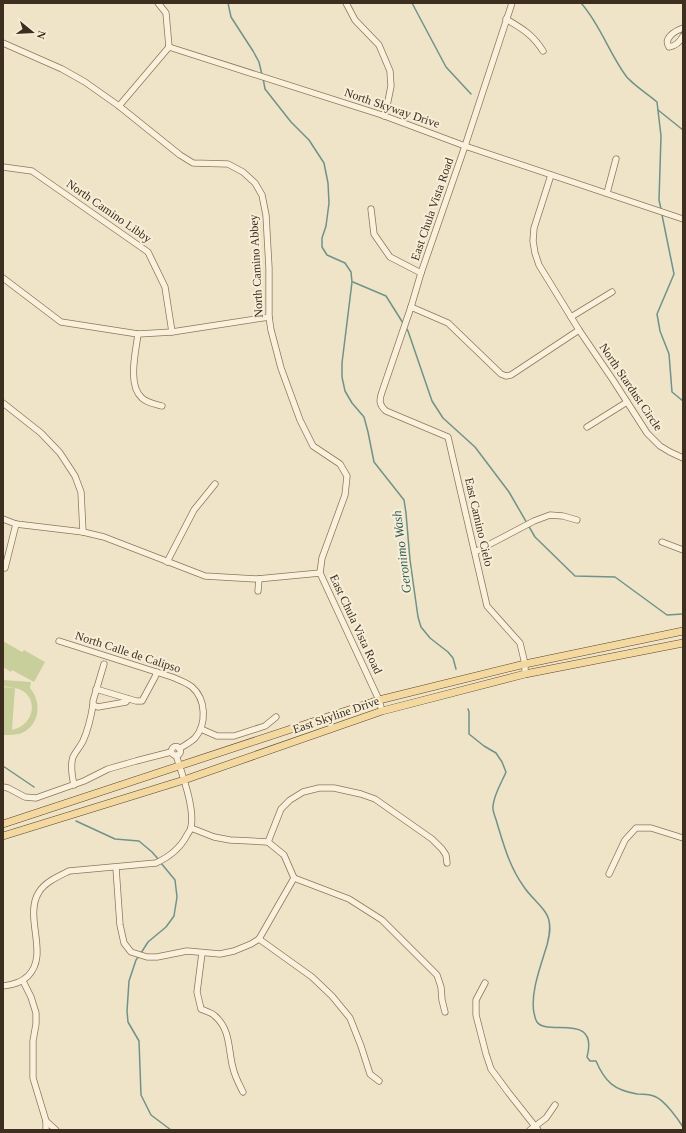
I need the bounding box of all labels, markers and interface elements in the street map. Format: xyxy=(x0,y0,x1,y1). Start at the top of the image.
north arrow xyxy=(12,12,52,52)
text: N xyxy=(35,29,48,41)
street label: North Skyway Drive xyxy=(342,85,442,131)
street label: East Chula Vista Road xyxy=(408,156,456,262)
street label: North Camino Libby xyxy=(64,176,154,246)
street label: North Camino Abbey xyxy=(246,214,266,318)
street label: North Stardust Circle xyxy=(596,341,666,433)
street label: East Camino Cielo xyxy=(462,476,496,568)
water label: Geronimo Wash xyxy=(389,510,414,594)
street label: East Chula Vista Road xyxy=(327,572,385,676)
street label: North Calle de Calipso xyxy=(73,628,183,676)
street label: East Skyline Drive xyxy=(291,694,381,736)

